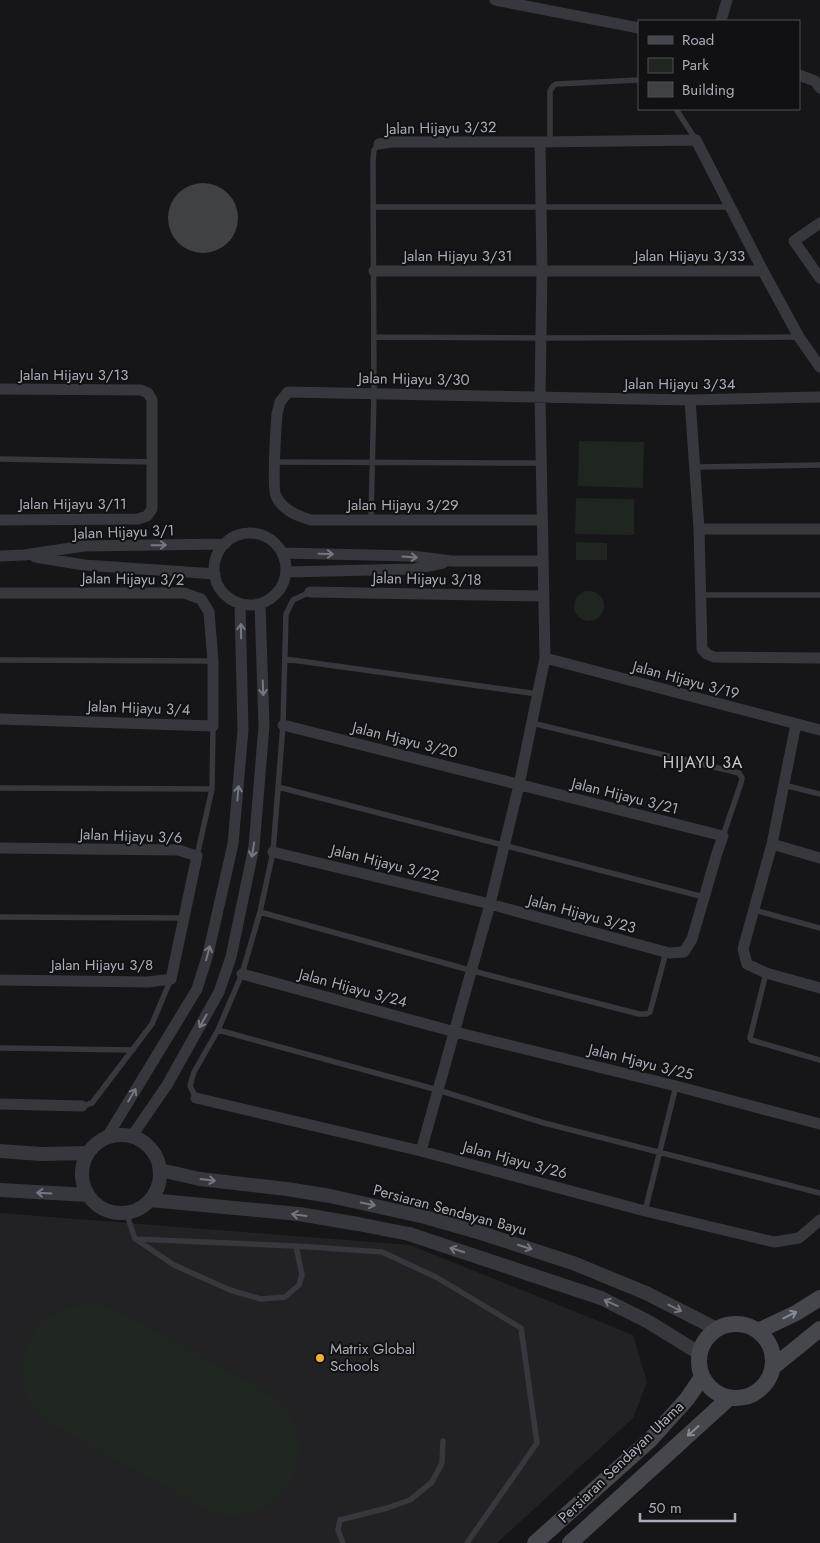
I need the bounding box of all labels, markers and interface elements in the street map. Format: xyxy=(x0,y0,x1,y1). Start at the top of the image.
legend xyxy=(638,20,800,110)
text: Road xyxy=(682,29,714,51)
text: Park xyxy=(682,54,709,76)
text: Building xyxy=(682,79,734,101)
street label: Jalan Hijayu 3/32 xyxy=(383,116,497,140)
street label: Jalan Hijayu 3/31 xyxy=(402,245,512,267)
street label: Jalan Hijayu 3/33 xyxy=(633,245,745,267)
street label: Jalan Hijayu 3/13 xyxy=(18,364,128,386)
street label: Jalan Hijayu 3/30 xyxy=(356,367,470,391)
street label: Jalan Hijayu 3/34 xyxy=(623,373,736,395)
street label: Jalan Hijayu 3/11 xyxy=(17,493,127,515)
street label: Jalan Hijayu 3/29 xyxy=(345,494,459,516)
street label: Jalan Hijayu 3/1 xyxy=(71,519,175,545)
one-way arrow xyxy=(151,540,167,550)
one-way arrow xyxy=(317,549,333,559)
one-way arrow xyxy=(402,552,418,561)
street label: Jalan Hijayu 3/2 xyxy=(80,567,184,591)
street label: Jalan Hijayu 3/18 xyxy=(370,567,482,591)
one-way arrow xyxy=(236,623,245,639)
street label: Jalan Hijayu 3/19 xyxy=(628,655,742,705)
one-way arrow xyxy=(258,679,268,695)
street label: Jalan Hijayu 3/4 xyxy=(85,695,191,721)
street label: Jalan Hjayu 3/20 xyxy=(348,716,460,764)
district label: HIJAYU 3A xyxy=(663,751,743,774)
street label: Jalan Hijayu 3/21 xyxy=(567,772,681,820)
one-way arrow xyxy=(233,786,242,802)
street label: Jalan Hijayu 3/6 xyxy=(77,823,183,849)
street label: Jalan Hijayu 3/22 xyxy=(326,838,442,887)
one-way arrow xyxy=(248,841,258,857)
street label: Jalan Hijayu 3/23 xyxy=(524,889,638,939)
one-way arrow xyxy=(204,945,213,961)
street label: Jalan Hijayu 3/8 xyxy=(49,954,153,976)
street label: Jalan Hijayu 3/24 xyxy=(294,962,410,1013)
one-way arrow xyxy=(198,1013,207,1028)
street label: Jalan Hjayu 3/25 xyxy=(584,1038,696,1086)
one-way arrow xyxy=(127,1089,137,1103)
street label: Jalan Hjayu 3/26 xyxy=(458,1135,570,1185)
one-way arrow xyxy=(199,1175,215,1185)
street label: Persiaran Sendayan Bayu xyxy=(371,1179,529,1241)
one-way arrow xyxy=(36,1188,52,1197)
one-way arrow xyxy=(360,1199,376,1209)
one-way arrow xyxy=(292,1209,308,1219)
one-way arrow xyxy=(516,1243,532,1252)
one-way arrow xyxy=(450,1245,466,1255)
one-way arrow xyxy=(604,1297,619,1307)
one-way arrow xyxy=(668,1303,683,1313)
one-way arrow xyxy=(782,1310,797,1320)
place label: Matrix Global Schools xyxy=(330,1338,415,1377)
marker: Matrix Global Schools xyxy=(314,1352,326,1364)
street label: Persiaran Sendayan Utama xyxy=(553,1396,689,1528)
one-way arrow xyxy=(686,1425,699,1437)
scale bar xyxy=(640,1490,735,1522)
text: 50 m xyxy=(648,1497,682,1519)

